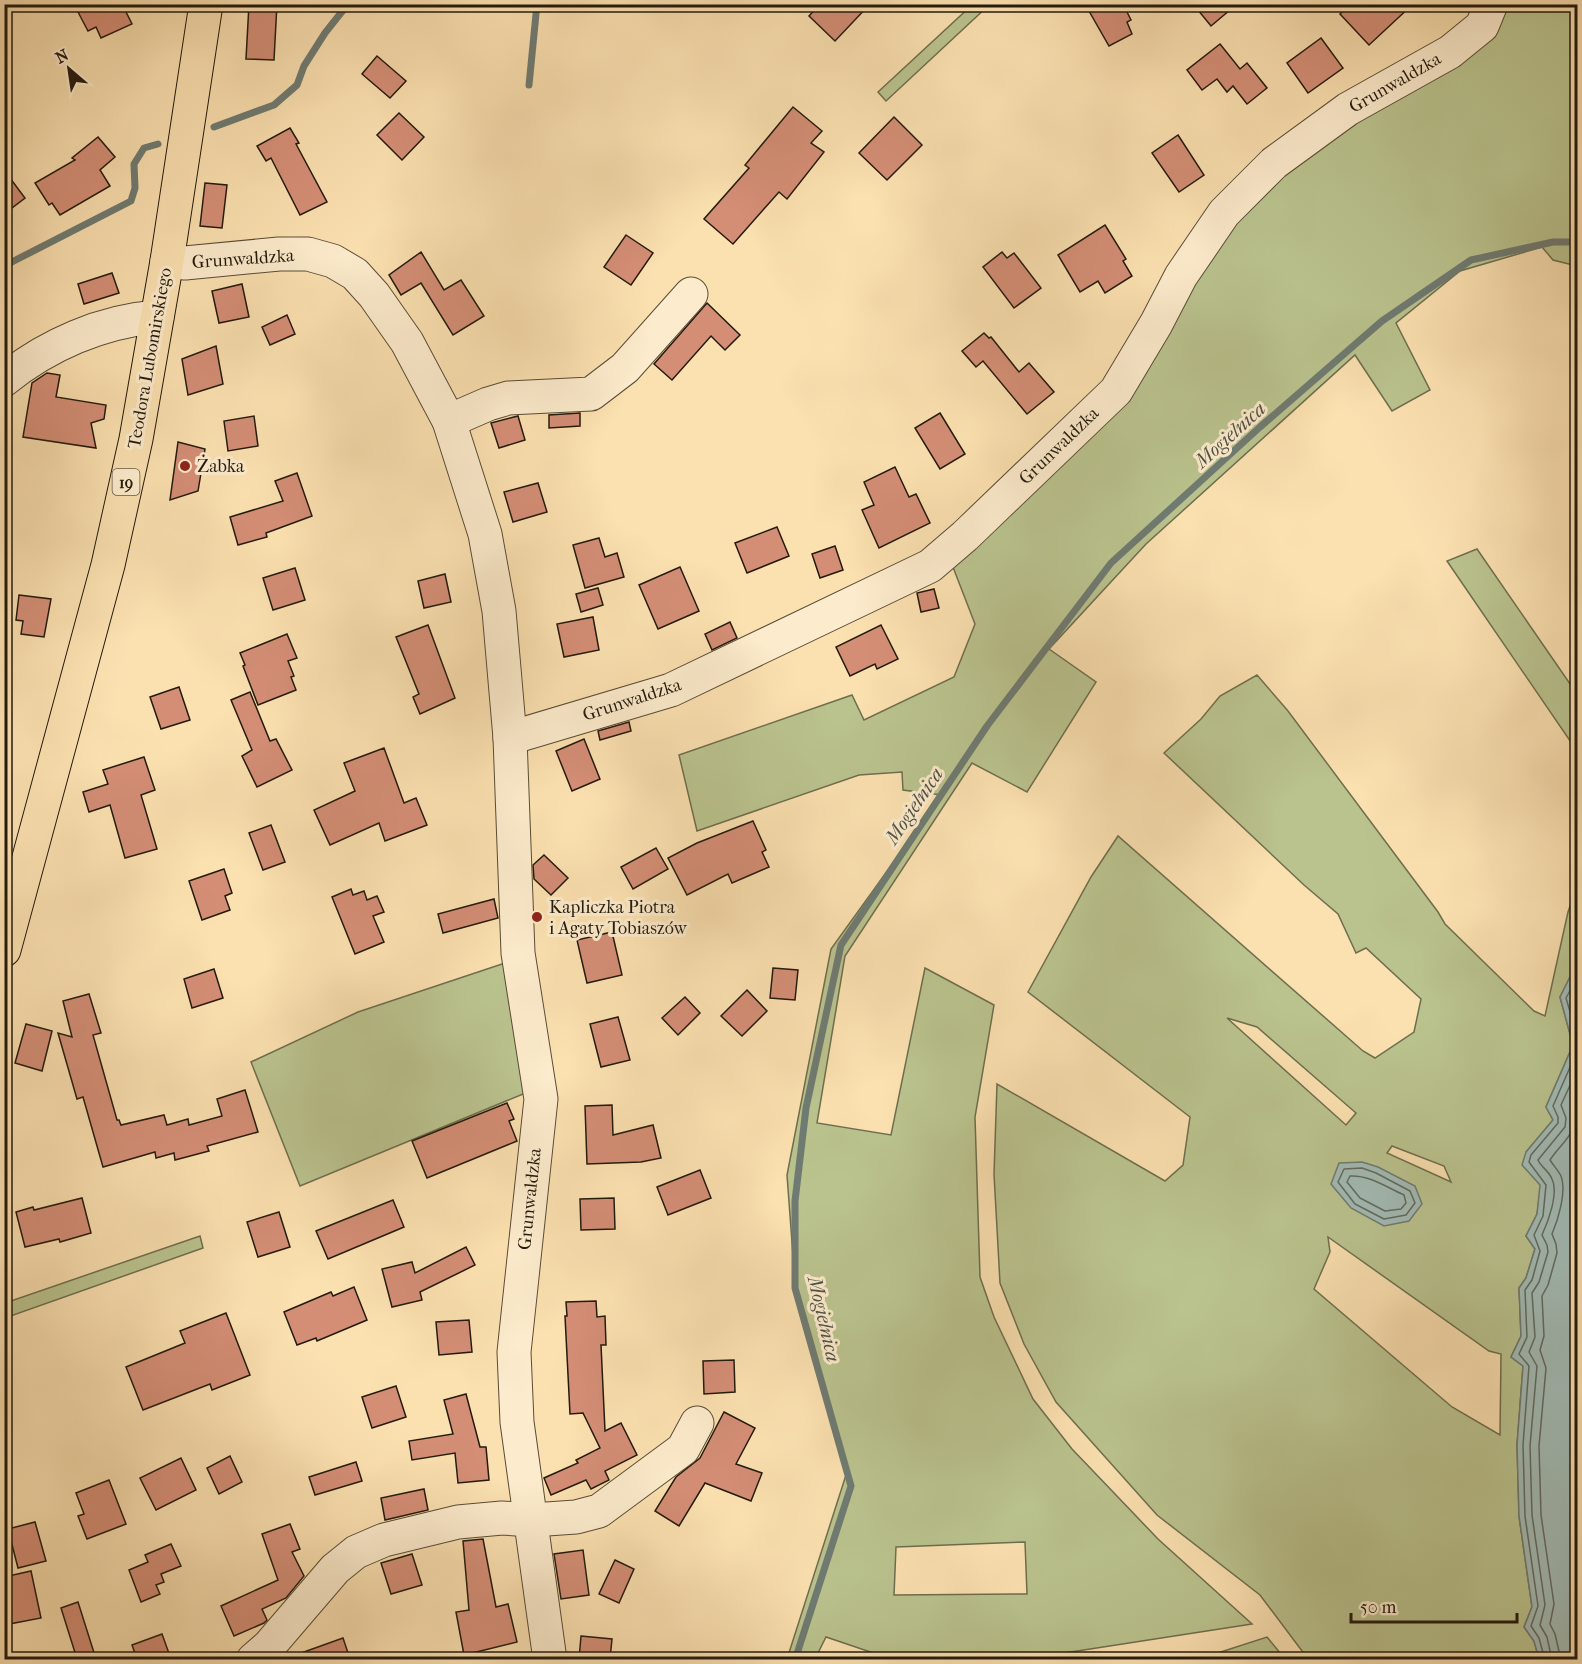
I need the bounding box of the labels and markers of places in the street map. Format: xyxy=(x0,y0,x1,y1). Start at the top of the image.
place label: Żabka xyxy=(197,455,245,477)
marker: Żabka xyxy=(178,459,192,473)
place label: Kapliczka Piotra i Agaty Tobiaszów xyxy=(549,897,687,939)
marker: Kapliczka Piotra i Agaty Tobiaszów xyxy=(530,910,544,924)

